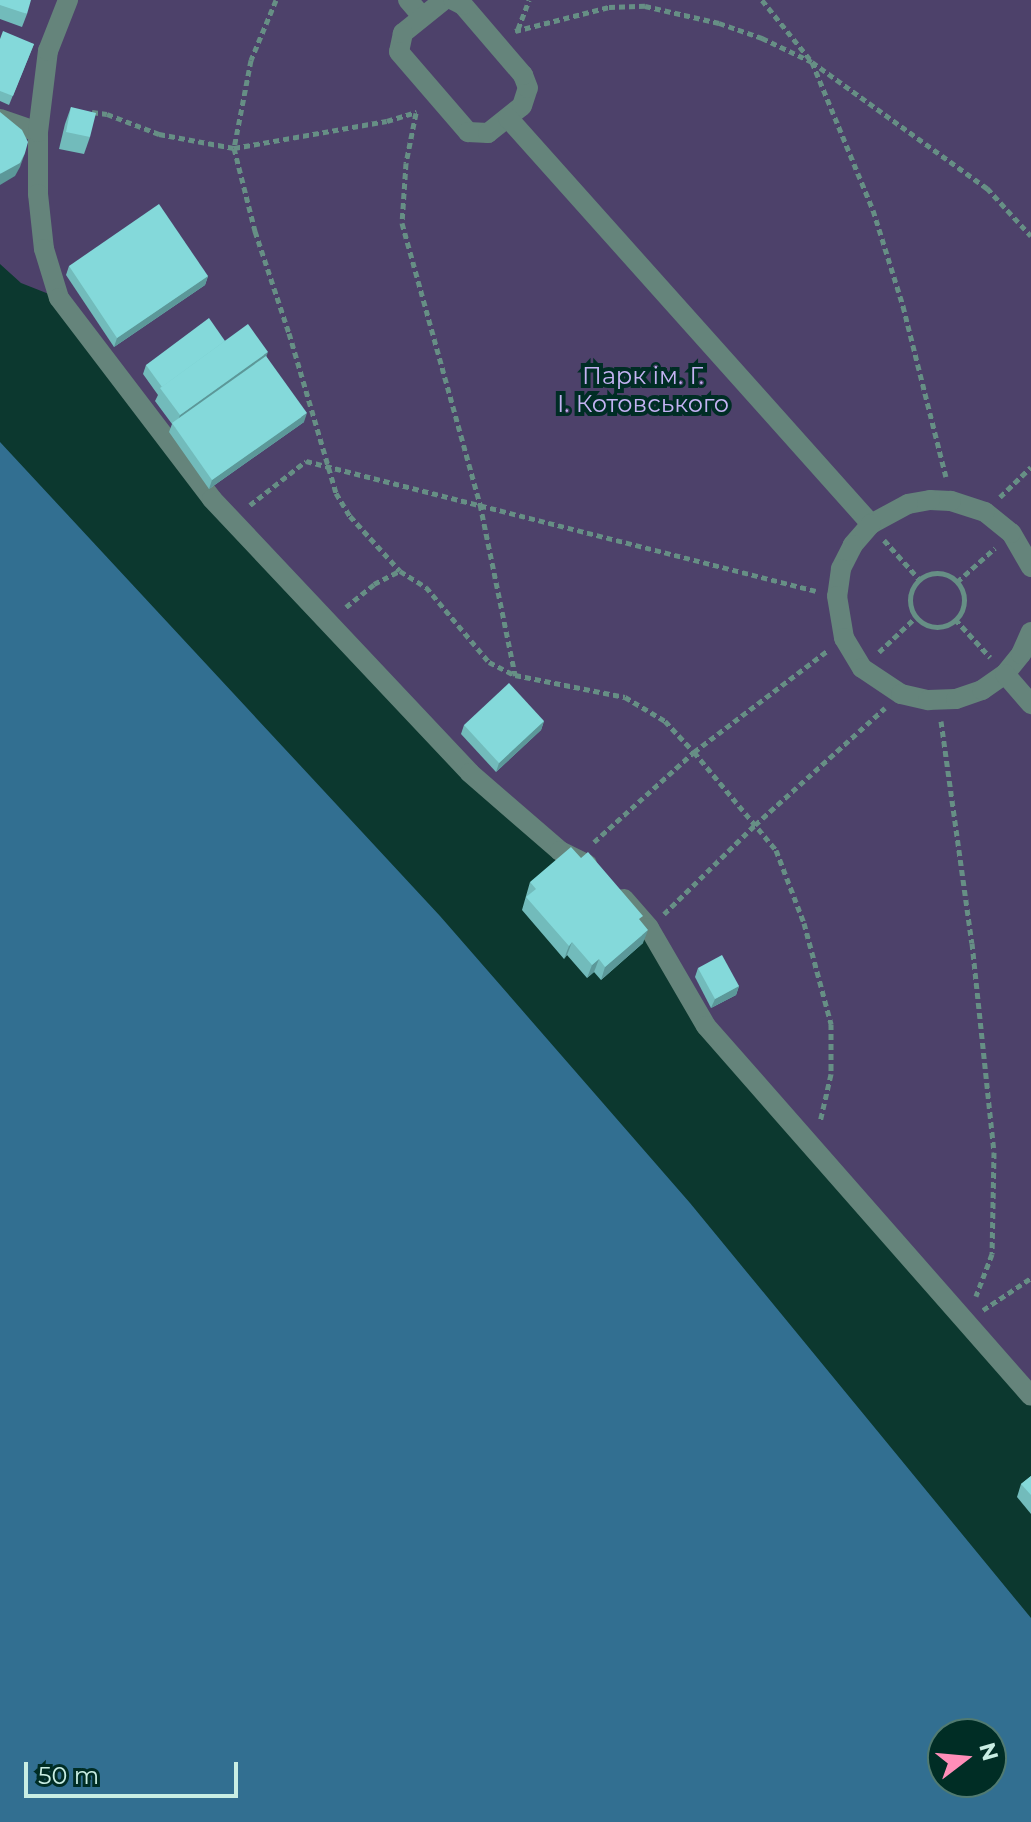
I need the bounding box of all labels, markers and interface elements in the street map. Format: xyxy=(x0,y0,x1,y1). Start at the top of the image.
park label: Парк ім. Г. І. Котовського xyxy=(557,362,729,418)
north arrow xyxy=(927,1718,1007,1798)
text: N xyxy=(973,1740,1004,1764)
scale bar xyxy=(28,1746,242,1796)
text: 50 m xyxy=(38,1761,99,1790)

